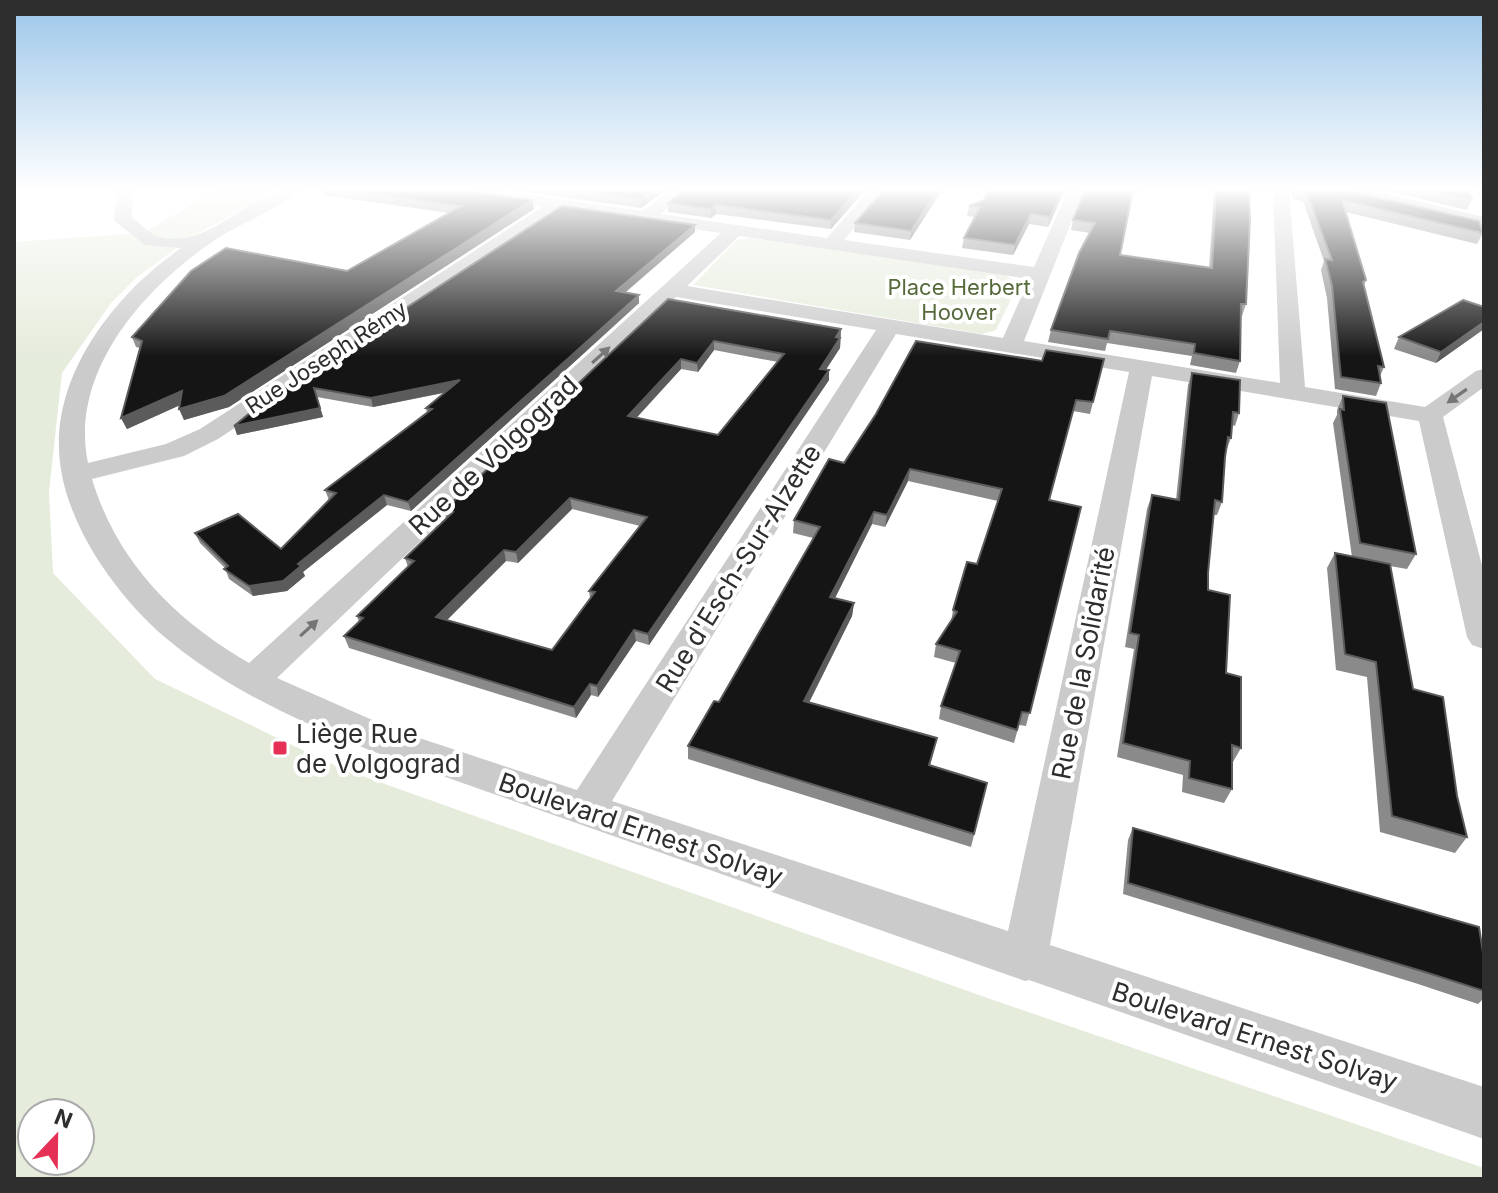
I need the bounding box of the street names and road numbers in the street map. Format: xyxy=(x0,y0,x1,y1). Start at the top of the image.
street label: Rue Joseph Rémy xyxy=(240,295,412,419)
street label: Rue de Volgograd xyxy=(402,369,584,541)
street label: Rue d'Esch-Sur-Alzette xyxy=(649,438,827,698)
street label: Rue de la Solidarité xyxy=(1045,544,1121,782)
street label: Boulevard Ernest Solvay xyxy=(495,766,787,892)
street label: Boulevard Ernest Solvay xyxy=(1108,975,1402,1097)

